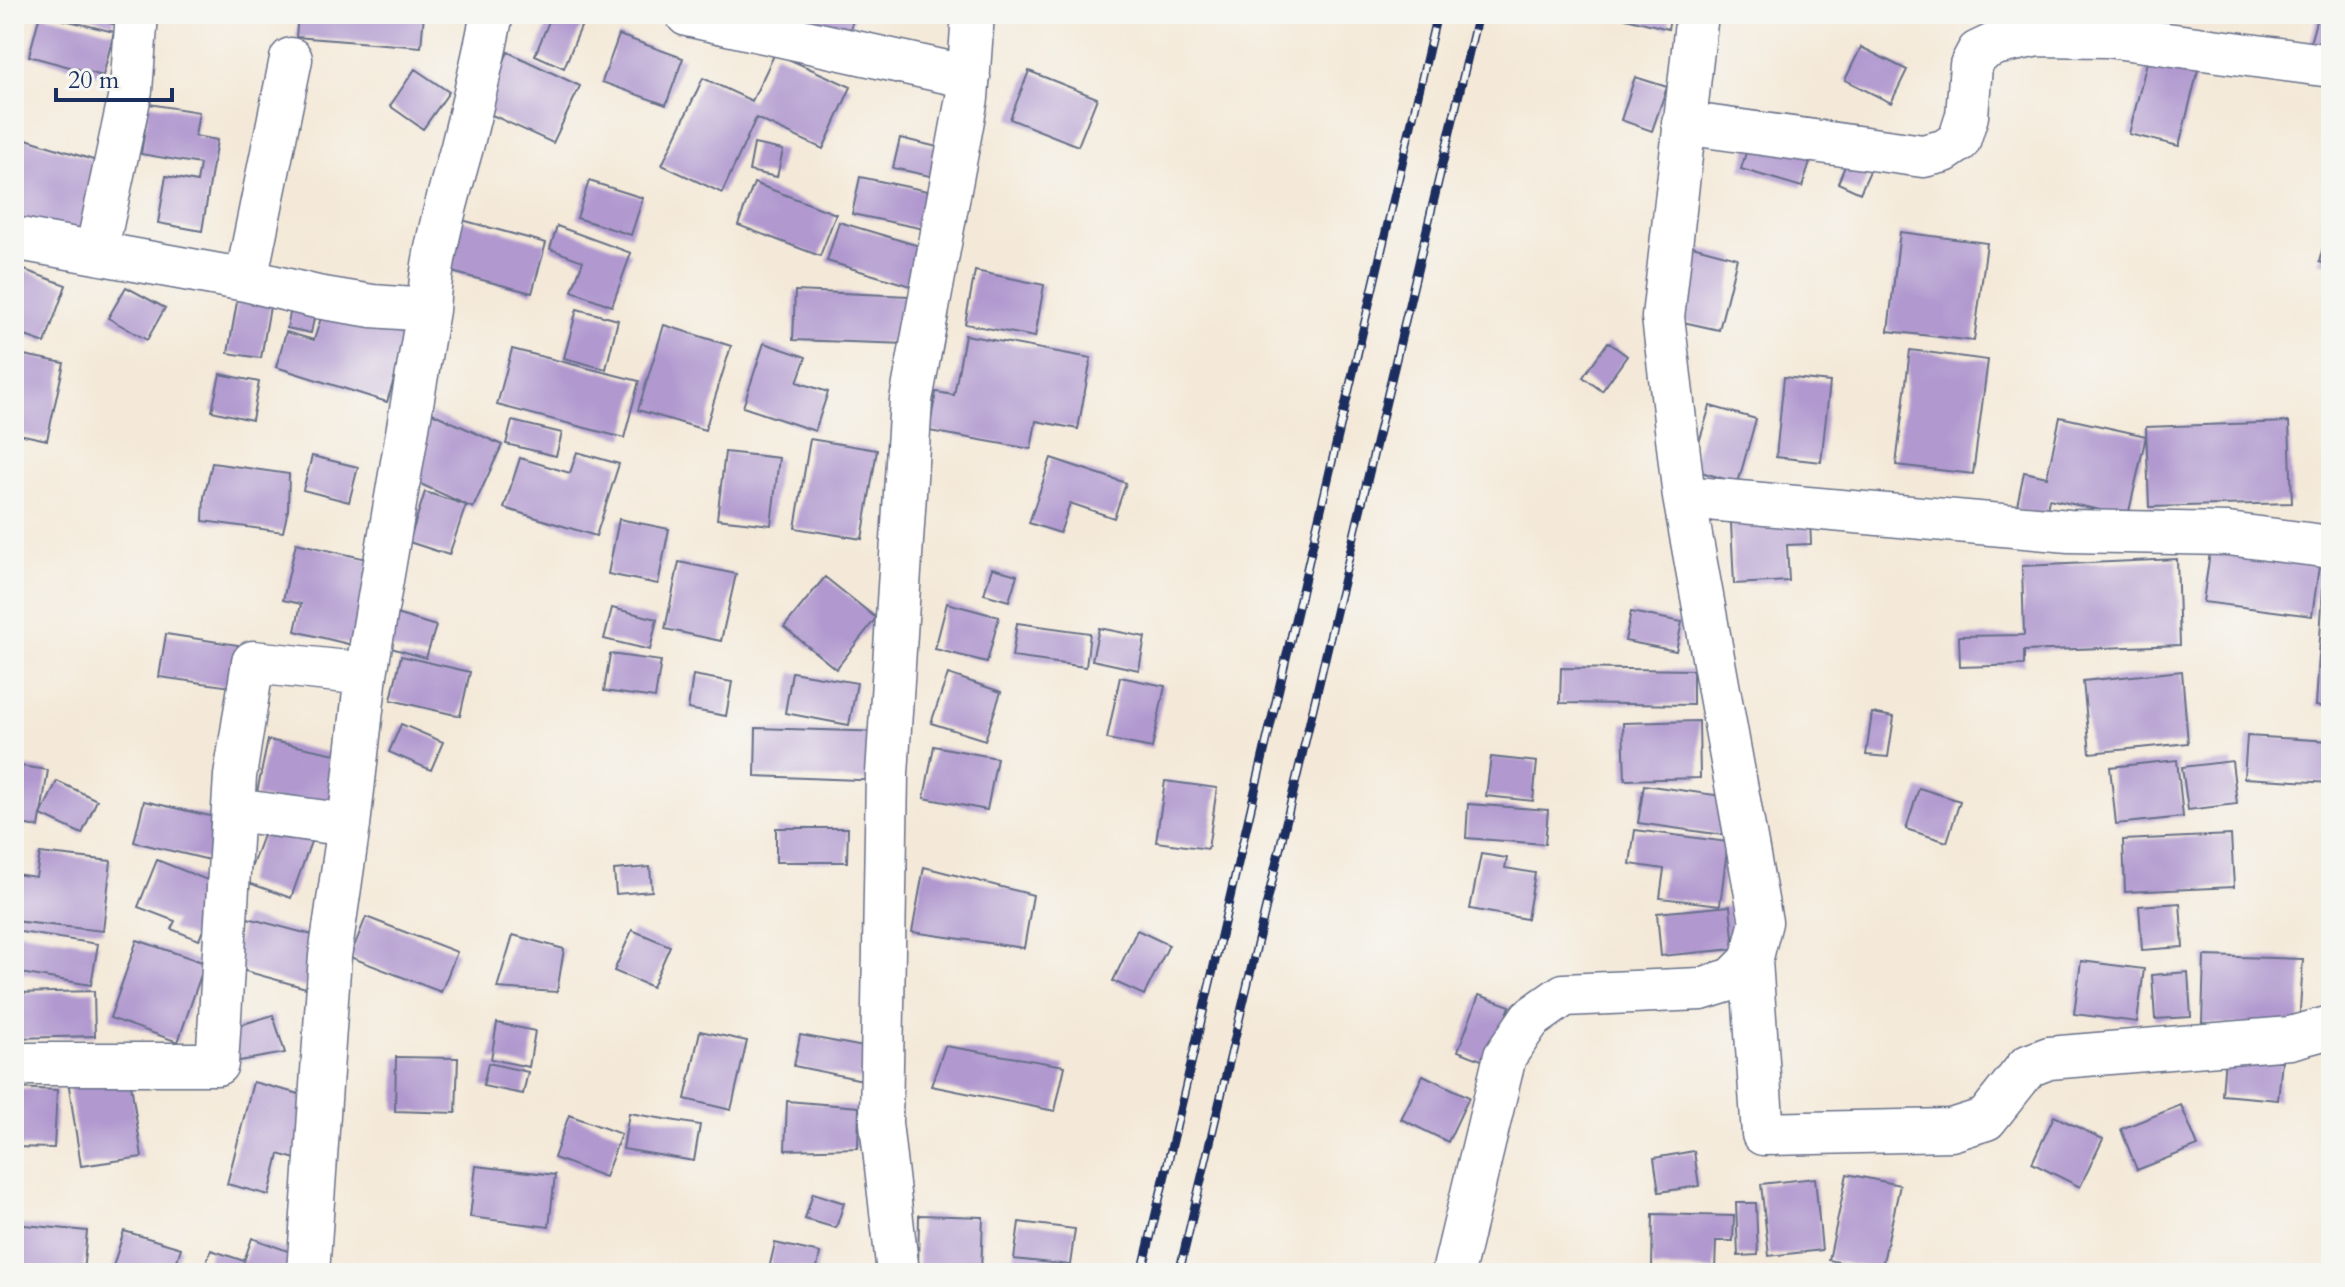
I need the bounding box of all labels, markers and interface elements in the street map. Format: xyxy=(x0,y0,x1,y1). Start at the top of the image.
scale bar xyxy=(56,52,172,102)
text: 20 m xyxy=(68,64,120,97)

